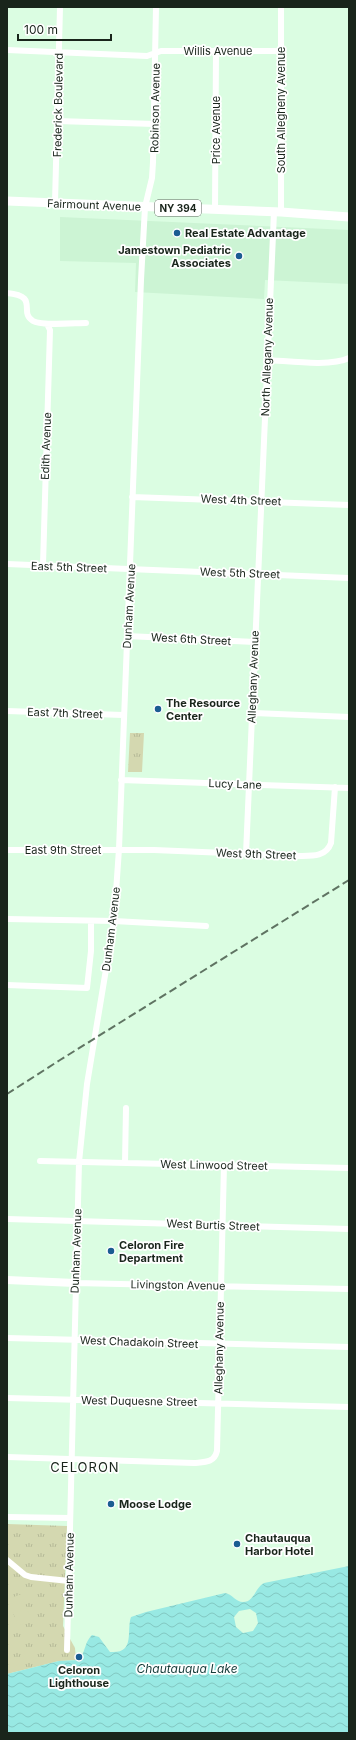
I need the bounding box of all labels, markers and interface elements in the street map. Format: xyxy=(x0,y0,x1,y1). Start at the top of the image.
scale bar xyxy=(18,16,111,42)
text: 100 m xyxy=(24,22,58,37)
street label: Willis Avenue xyxy=(183,44,253,58)
street label: South Allegheny Avenue xyxy=(274,47,288,173)
street label: Frederick Boulevard xyxy=(50,53,66,157)
street label: Robinson Avenue xyxy=(147,63,163,153)
street label: Price Avenue xyxy=(209,96,223,164)
street label: Fairmount Avenue xyxy=(47,196,141,214)
road number: NY 394 xyxy=(155,200,201,216)
place label: Real Estate Advantage xyxy=(185,226,306,240)
marker: Real Estate Advantage xyxy=(172,228,182,238)
place label: Jamestown Pediatric Associates xyxy=(118,243,232,270)
marker: Jamestown Pediatric Associates xyxy=(234,251,244,261)
street label: North Allegany Avenue xyxy=(258,297,276,417)
street label: Edith Avenue xyxy=(38,412,54,480)
street label: West 4th Street xyxy=(201,492,282,508)
street label: East 5th Street xyxy=(31,559,108,575)
street label: Dunham Avenue xyxy=(120,563,138,649)
street label: West 5th Street xyxy=(200,565,281,581)
street label: West 6th Street xyxy=(151,630,232,648)
street label: Alleghany Avenue xyxy=(244,630,262,724)
place label: The Resource Center xyxy=(166,696,240,723)
marker: The Resource Center xyxy=(153,704,163,714)
street label: East 7th Street xyxy=(27,705,103,721)
street label: Lucy Lane xyxy=(208,776,262,792)
street label: East 9th Street xyxy=(25,843,102,857)
street label: West 9th Street xyxy=(216,846,297,862)
street label: Dunham Avenue xyxy=(99,886,123,972)
street label: West Linwood Street xyxy=(160,1157,268,1173)
street label: Dunham Avenue xyxy=(68,1208,84,1294)
street label: West Burtis Street xyxy=(166,1216,260,1234)
place label: Celoron Fire Department xyxy=(119,1238,184,1265)
marker: Celoron Fire Department xyxy=(106,1246,116,1256)
street label: Livingston Avenue xyxy=(130,1277,226,1293)
street label: Alleghany Avenue xyxy=(211,1301,227,1395)
street label: West Chadakoin Street xyxy=(80,1333,199,1351)
street label: West Duquesne Street xyxy=(81,1393,198,1409)
district label: CELORON xyxy=(50,1459,120,1475)
place label: Moose Lodge xyxy=(119,1497,192,1511)
marker: Moose Lodge xyxy=(106,1499,116,1509)
place label: Chautauqua Harbor Hotel xyxy=(245,1531,313,1558)
street label: Dunham Avenue xyxy=(61,1532,77,1618)
marker: Chautauqua Harbor Hotel xyxy=(232,1539,242,1549)
marker: Celoron Lighthouse xyxy=(74,1652,84,1662)
water label: Chautauqua Lake xyxy=(136,1661,238,1676)
place label: Celoron Lighthouse xyxy=(49,1663,110,1690)

